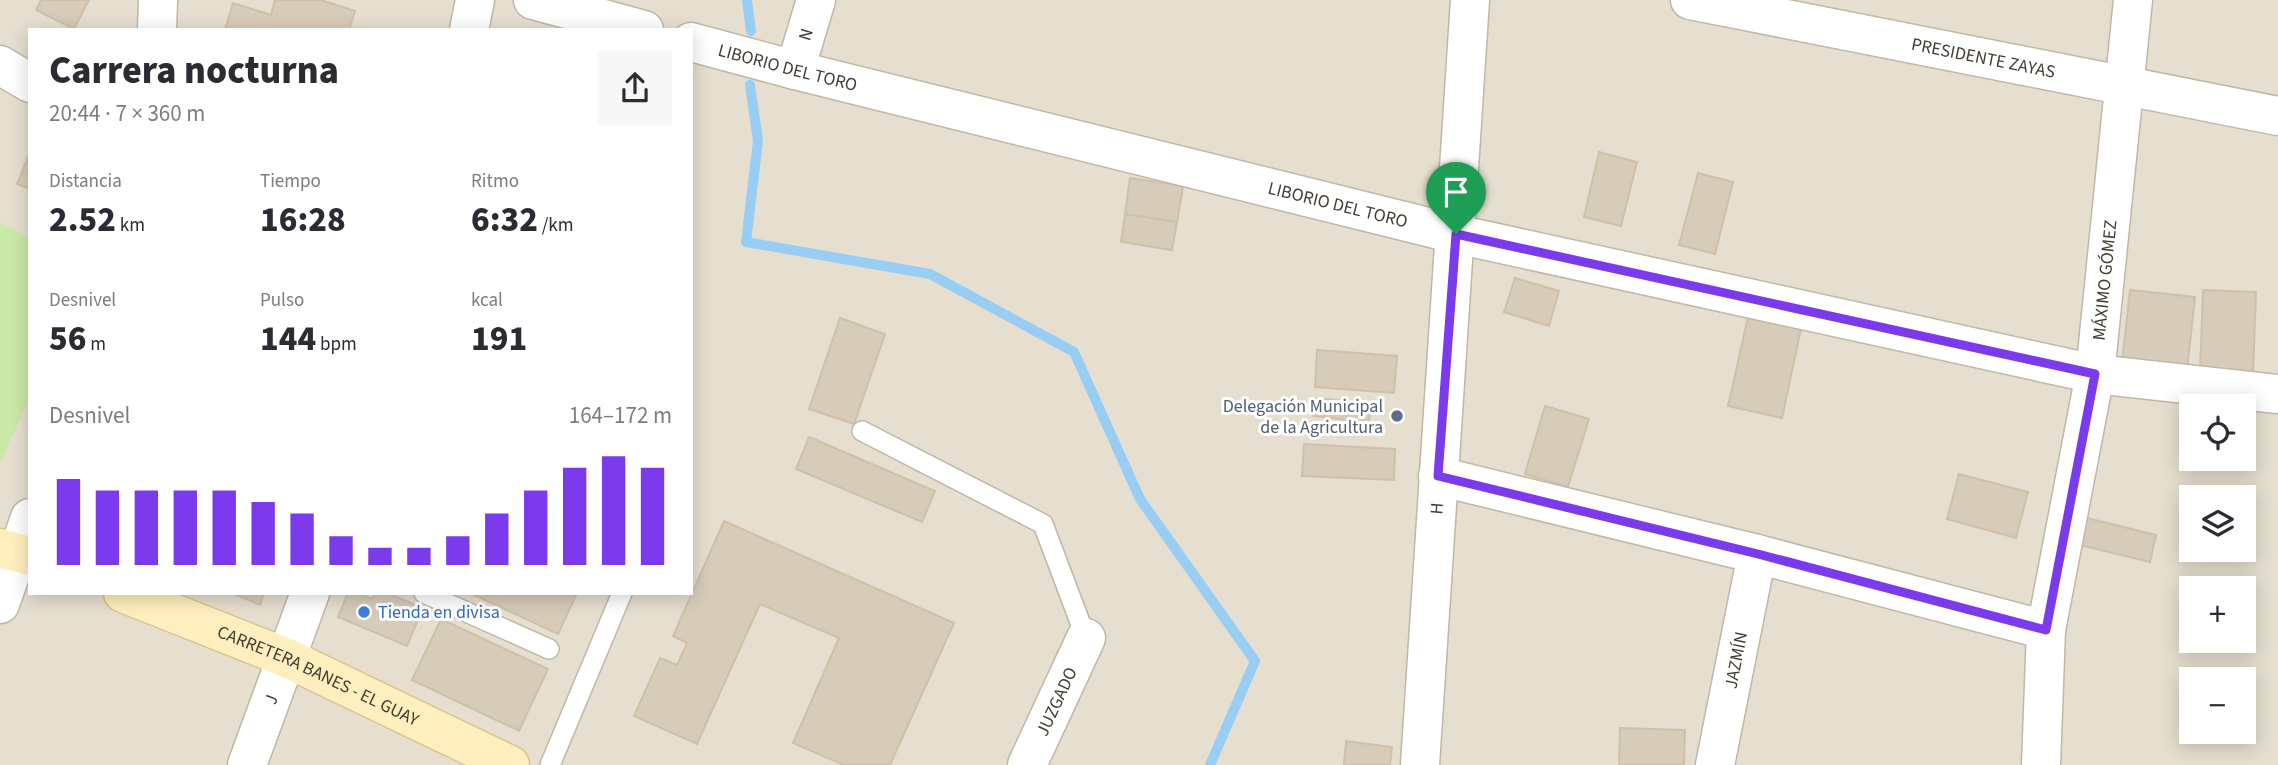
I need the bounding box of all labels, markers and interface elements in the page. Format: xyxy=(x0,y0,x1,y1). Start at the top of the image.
street label: N xyxy=(792,26,820,44)
street label: PRESIDENTE ZAYAS xyxy=(1909,32,2057,85)
street label: LIBORIO DEL TORO xyxy=(715,38,860,98)
text: Carrera nocturna xyxy=(49,44,339,98)
button: share xyxy=(598,51,672,125)
text: 20:44 · 7 × 360 m xyxy=(49,97,205,130)
pin xyxy=(1426,162,1486,234)
text: Distancia xyxy=(49,168,122,195)
text: Tiempo xyxy=(260,168,321,195)
text: Ritmo xyxy=(471,168,519,195)
icon: arrive xyxy=(1437,173,1475,211)
street label: LIBORIO DEL TORO xyxy=(1265,176,1410,235)
text: 2.52 xyxy=(49,195,116,245)
text: 16:28 xyxy=(260,195,346,245)
text: 6:32 xyxy=(471,195,538,245)
text: km xyxy=(116,212,145,239)
text: /km xyxy=(538,212,574,239)
street label: MÁXIMO GÓMEZ xyxy=(2086,219,2124,342)
text: Desnivel xyxy=(49,287,116,314)
text: Pulso xyxy=(260,287,304,314)
text: kcal xyxy=(471,287,503,314)
text: 56 xyxy=(49,314,86,364)
text: 144 xyxy=(260,314,316,364)
text: 191 xyxy=(471,314,527,364)
text: m xyxy=(86,331,106,358)
text: bpm xyxy=(316,331,357,358)
place label: Delegación Municipal de la Agricultura xyxy=(1223,394,1383,440)
map controls xyxy=(2179,394,2256,744)
button: locate xyxy=(2179,394,2256,471)
text: Desnivel xyxy=(49,399,130,432)
text: 164–172 m xyxy=(569,399,672,432)
marker: Delegación Municipal de la Agricultura xyxy=(1389,408,1405,424)
button: layers xyxy=(2179,485,2256,562)
street label: H xyxy=(1424,502,1450,515)
button: + xyxy=(2179,576,2256,653)
place label: Tienda en divisa xyxy=(378,600,500,625)
marker: Tienda en divisa xyxy=(356,604,372,620)
street label: CARRETERA BANES - EL GUAY xyxy=(213,620,423,733)
street label: JAZMÍN xyxy=(1719,630,1754,691)
street label: JUZGADO xyxy=(1030,663,1084,740)
button: − xyxy=(2179,667,2256,744)
street label: J xyxy=(258,691,285,708)

